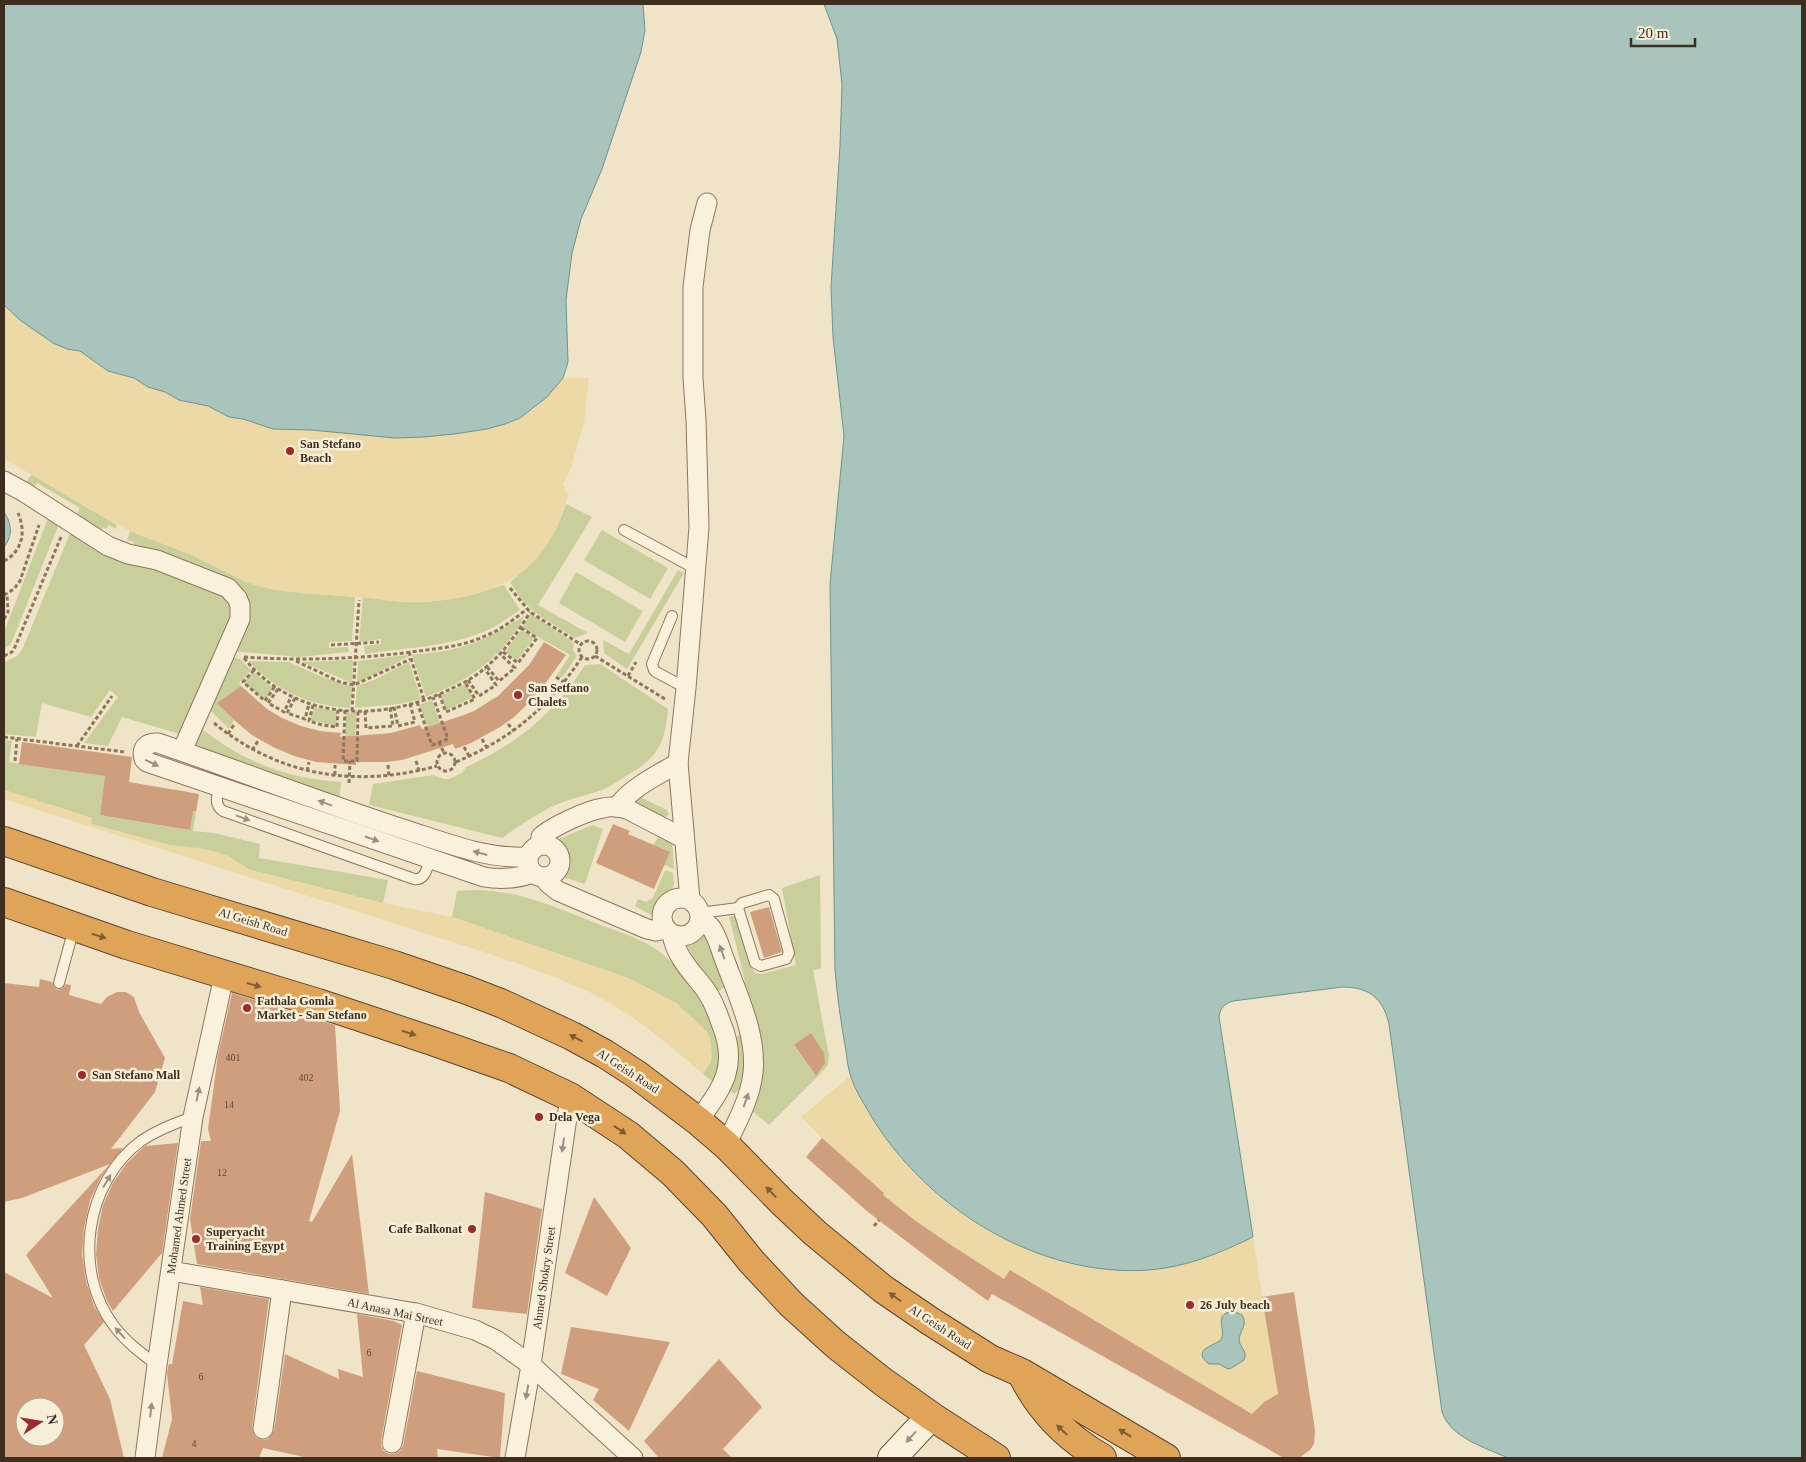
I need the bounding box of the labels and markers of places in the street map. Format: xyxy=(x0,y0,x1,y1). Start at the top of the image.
place label: San Stefano Beach xyxy=(300,437,361,465)
marker: San Stefano Beach xyxy=(284,445,296,457)
place label: San Setfano Chalets xyxy=(528,681,589,709)
marker: San Setfano Chalets xyxy=(512,689,524,701)
place label: Fathala Gomla Market - San Stefano xyxy=(257,994,367,1022)
marker: Fathala Gomla Market - San Stefano xyxy=(241,1002,253,1014)
place label: San Stefano Mall xyxy=(92,1068,181,1082)
marker: San Stefano Mall xyxy=(76,1069,88,1081)
place label: Dela Vega xyxy=(549,1110,600,1124)
marker: Dela Vega xyxy=(533,1111,545,1123)
place label: Cafe Balkonat xyxy=(388,1222,462,1236)
marker: Cafe Balkonat xyxy=(466,1223,478,1235)
place label: Superyacht Training Egypt xyxy=(206,1225,284,1253)
marker: Superyacht Training Egypt xyxy=(190,1233,202,1245)
place label: 26 July beach xyxy=(1200,1298,1270,1312)
marker: 26 July beach xyxy=(1184,1299,1196,1311)

